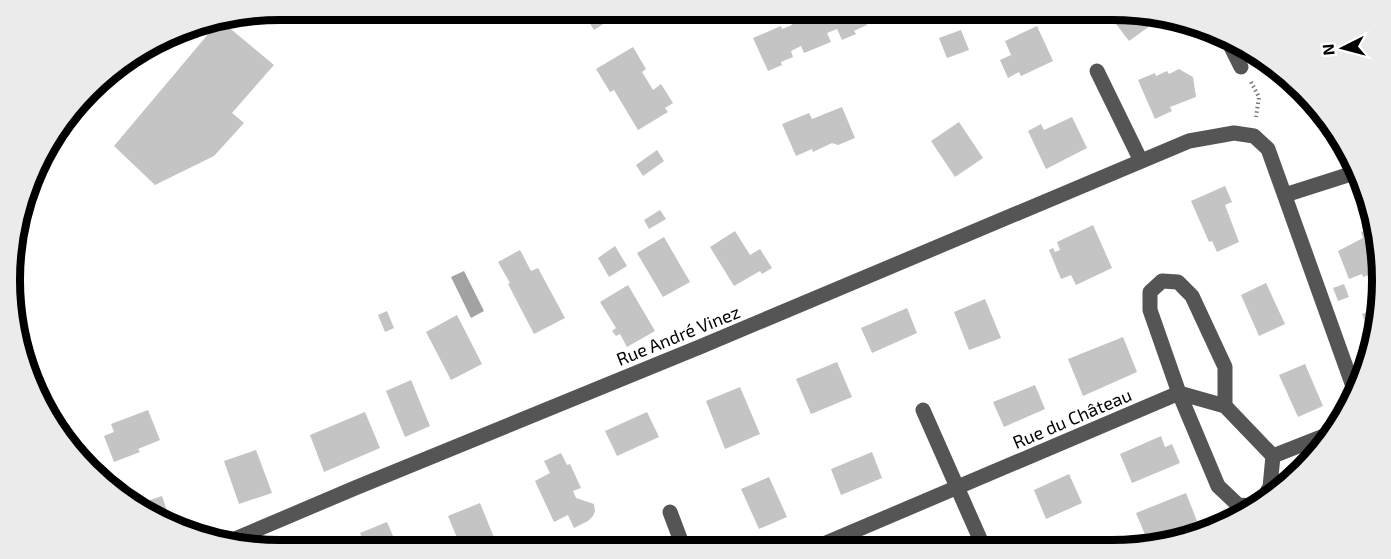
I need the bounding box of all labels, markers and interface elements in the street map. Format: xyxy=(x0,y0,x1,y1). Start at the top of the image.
north arrow xyxy=(1313,18,1373,78)
text: N xyxy=(1318,43,1338,56)
street label: Rue André Vinez xyxy=(613,300,743,370)
street label: Rue du Château xyxy=(1009,383,1135,453)

